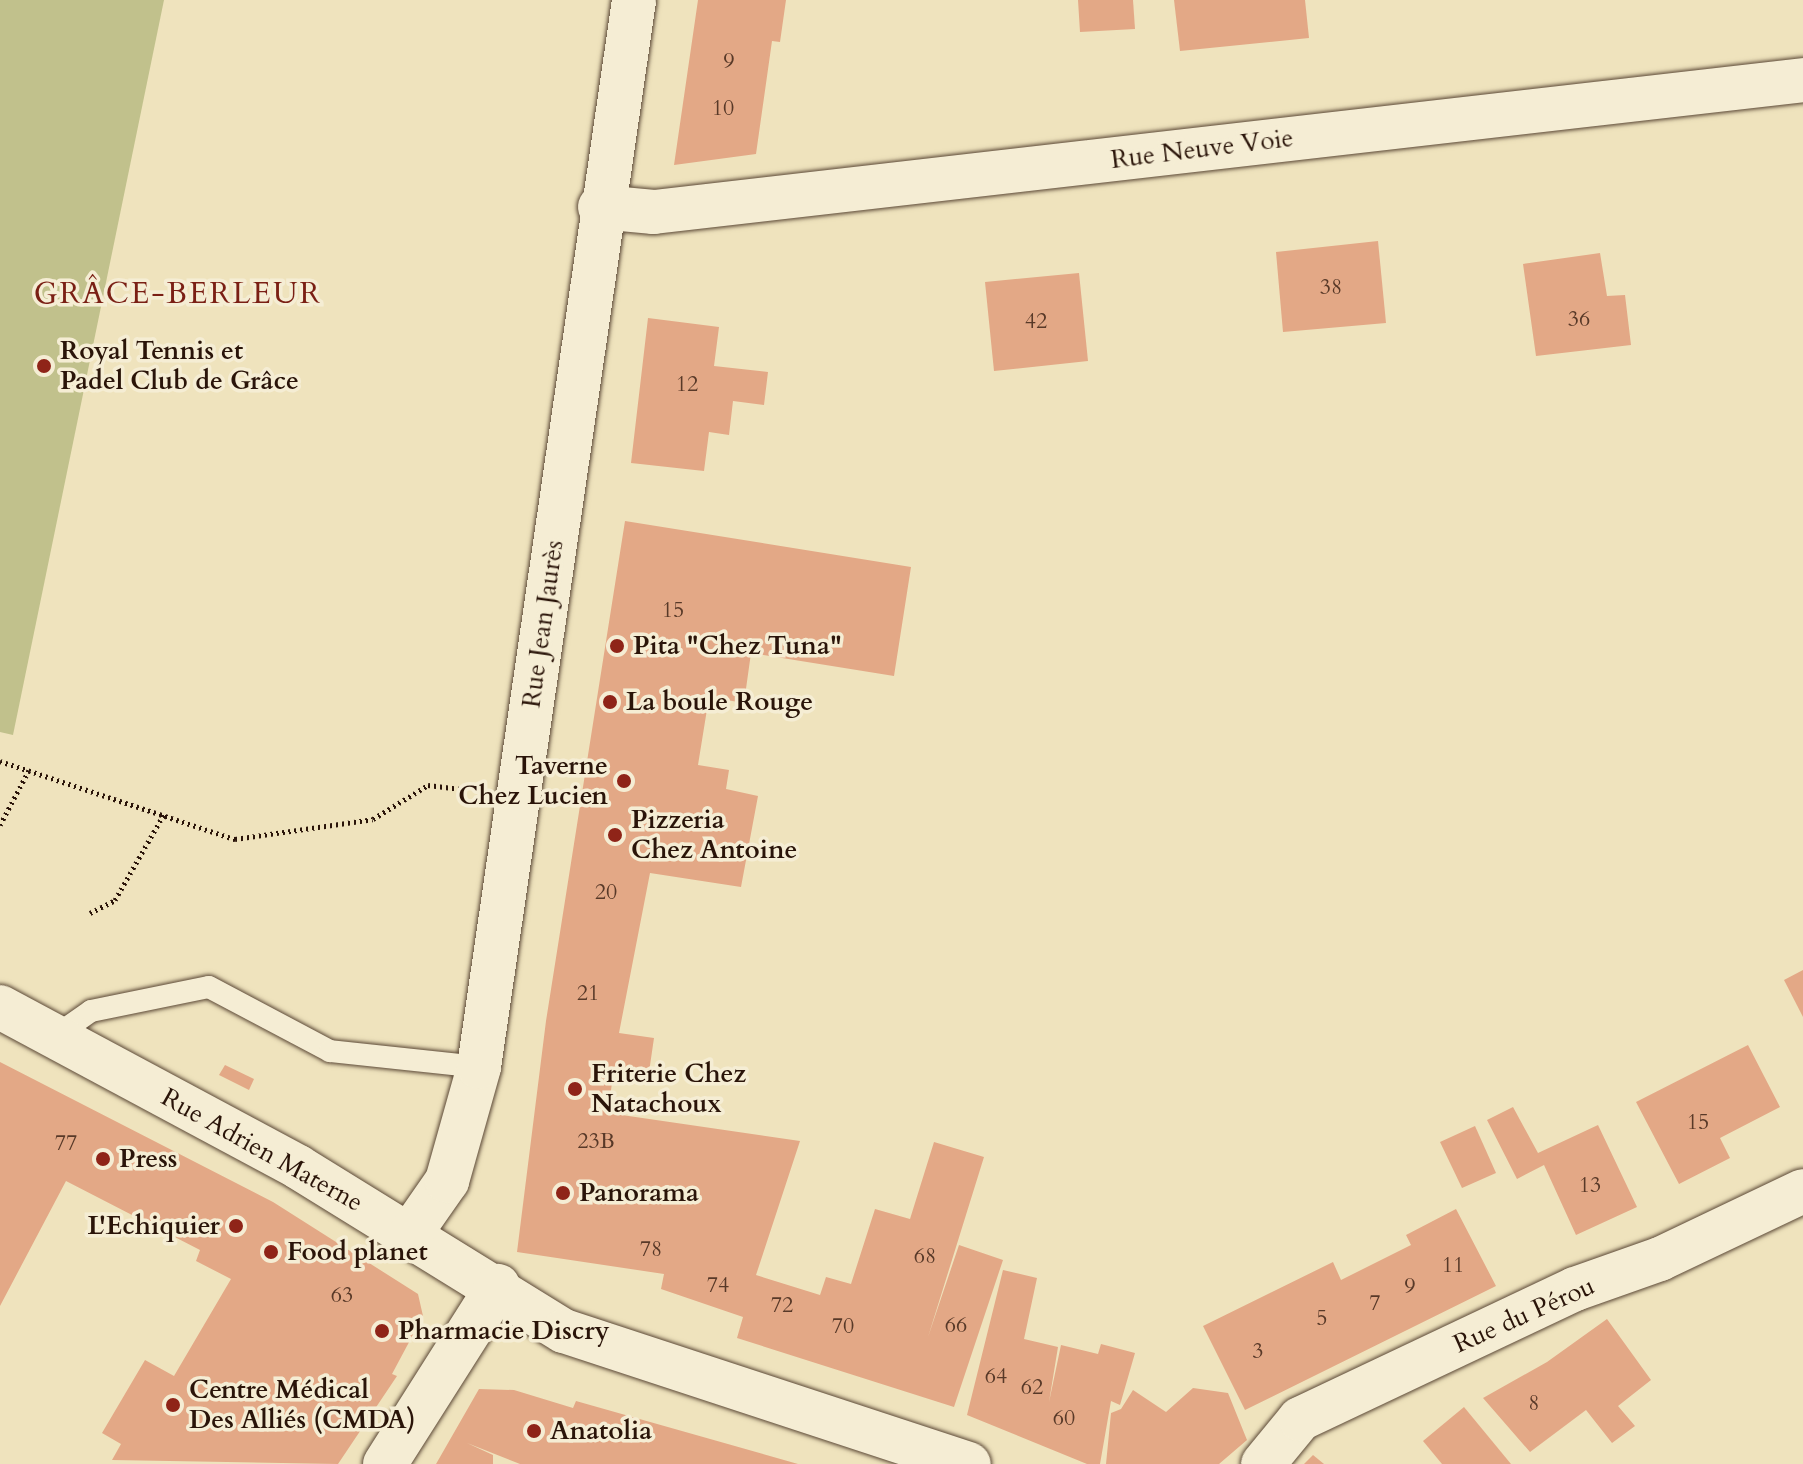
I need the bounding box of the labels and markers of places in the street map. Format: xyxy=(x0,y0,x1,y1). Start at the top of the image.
place label: Royal Tennis et Padel Club de Grâce xyxy=(60,335,299,396)
marker: Royal Tennis et Padel Club de Grâce xyxy=(35,357,53,375)
place label: Pita "Chez Tuna" xyxy=(633,630,842,662)
marker: Pita "Chez Tuna" xyxy=(608,637,626,655)
place label: La boule Rouge xyxy=(626,686,813,718)
marker: La boule Rouge xyxy=(601,693,619,711)
place label: Taverne Chez Lucien xyxy=(458,750,608,812)
marker: Taverne Chez Lucien xyxy=(615,772,633,790)
place label: Pizzeria Chez Antoine xyxy=(631,804,797,866)
marker: Pizzeria Chez Antoine xyxy=(606,826,624,844)
place label: Friterie Chez Natachoux xyxy=(591,1058,746,1120)
marker: Friterie Chez Natachoux xyxy=(566,1080,584,1098)
place label: Press xyxy=(119,1143,177,1175)
marker: Press xyxy=(94,1150,112,1168)
place label: Panorama xyxy=(579,1177,699,1209)
marker: Panorama xyxy=(554,1184,572,1202)
place label: L'Echiquier xyxy=(87,1210,220,1242)
marker: L'Echiquier xyxy=(227,1217,245,1235)
place label: Food planet xyxy=(287,1236,428,1268)
marker: Food planet xyxy=(262,1243,280,1261)
place label: Pharmacie Discry xyxy=(398,1315,610,1347)
marker: Pharmacie Discry xyxy=(373,1322,391,1340)
place label: Centre Médical Des Alliés (CMDA) xyxy=(189,1374,415,1436)
marker: Centre Médical Des Alliés (CMDA) xyxy=(164,1396,182,1414)
place label: Anatolia xyxy=(550,1415,652,1447)
marker: Anatolia xyxy=(525,1422,543,1440)

